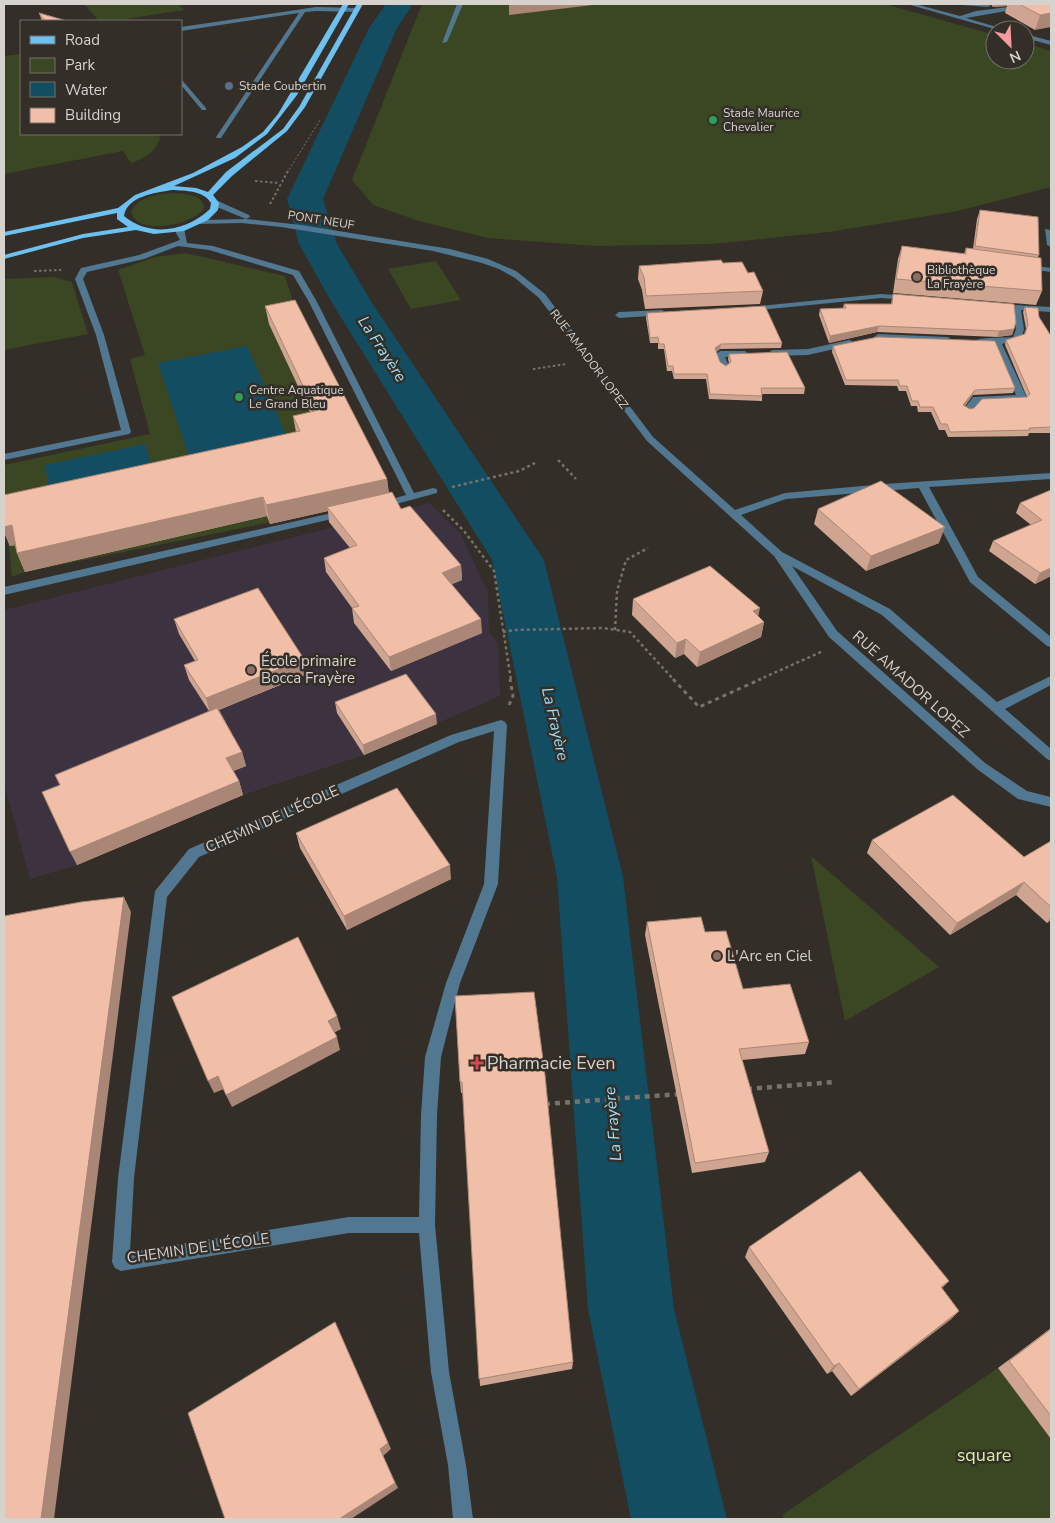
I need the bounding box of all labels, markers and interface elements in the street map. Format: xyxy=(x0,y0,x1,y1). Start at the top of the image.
legend xyxy=(20,20,182,135)
north arrow xyxy=(985,20,1035,70)
text: Road xyxy=(65,30,100,50)
text: N xyxy=(1006,46,1024,67)
text: Park xyxy=(65,55,95,75)
place label: Stade Coubertin xyxy=(239,78,326,94)
text: Water xyxy=(65,80,108,100)
marker: Stade Coubertin xyxy=(223,80,235,92)
text: Building xyxy=(65,105,121,125)
place label: Stade Maurice Chevalier xyxy=(723,105,800,135)
marker: Stade Maurice Chevalier xyxy=(707,114,719,126)
street label: PONT NEUF xyxy=(287,207,356,233)
place label: Bibliothèque La Frayère xyxy=(927,262,995,292)
marker: Bibliothèque La Frayère xyxy=(911,271,923,283)
street label: RUE AMADOR LOPEZ xyxy=(546,306,632,412)
water label: La Frayère xyxy=(352,312,412,387)
place label: Centre Aquatique Le Grand Bleu xyxy=(249,382,344,412)
marker: Centre Aquatique Le Grand Bleu xyxy=(233,391,245,403)
street label: RUE AMADOR LOPEZ xyxy=(848,626,974,742)
place label: École primaire Bocca Frayère xyxy=(261,651,356,688)
marker: École primaire Bocca Frayère xyxy=(245,664,257,676)
water label: La Frayère xyxy=(536,685,574,763)
street label: CHEMIN DE L'ÉCOLE xyxy=(202,781,342,857)
place label: L'Arc en Ciel xyxy=(727,946,812,966)
marker: L'Arc en Ciel xyxy=(711,950,723,962)
place label: Pharmacie Even xyxy=(487,1051,616,1075)
marker: Pharmacie Even xyxy=(471,1057,483,1069)
water label: La Frayère xyxy=(599,1085,627,1162)
street label: CHEMIN DE L'ÉCOLE xyxy=(125,1228,271,1268)
park label: square xyxy=(957,1443,1011,1467)

